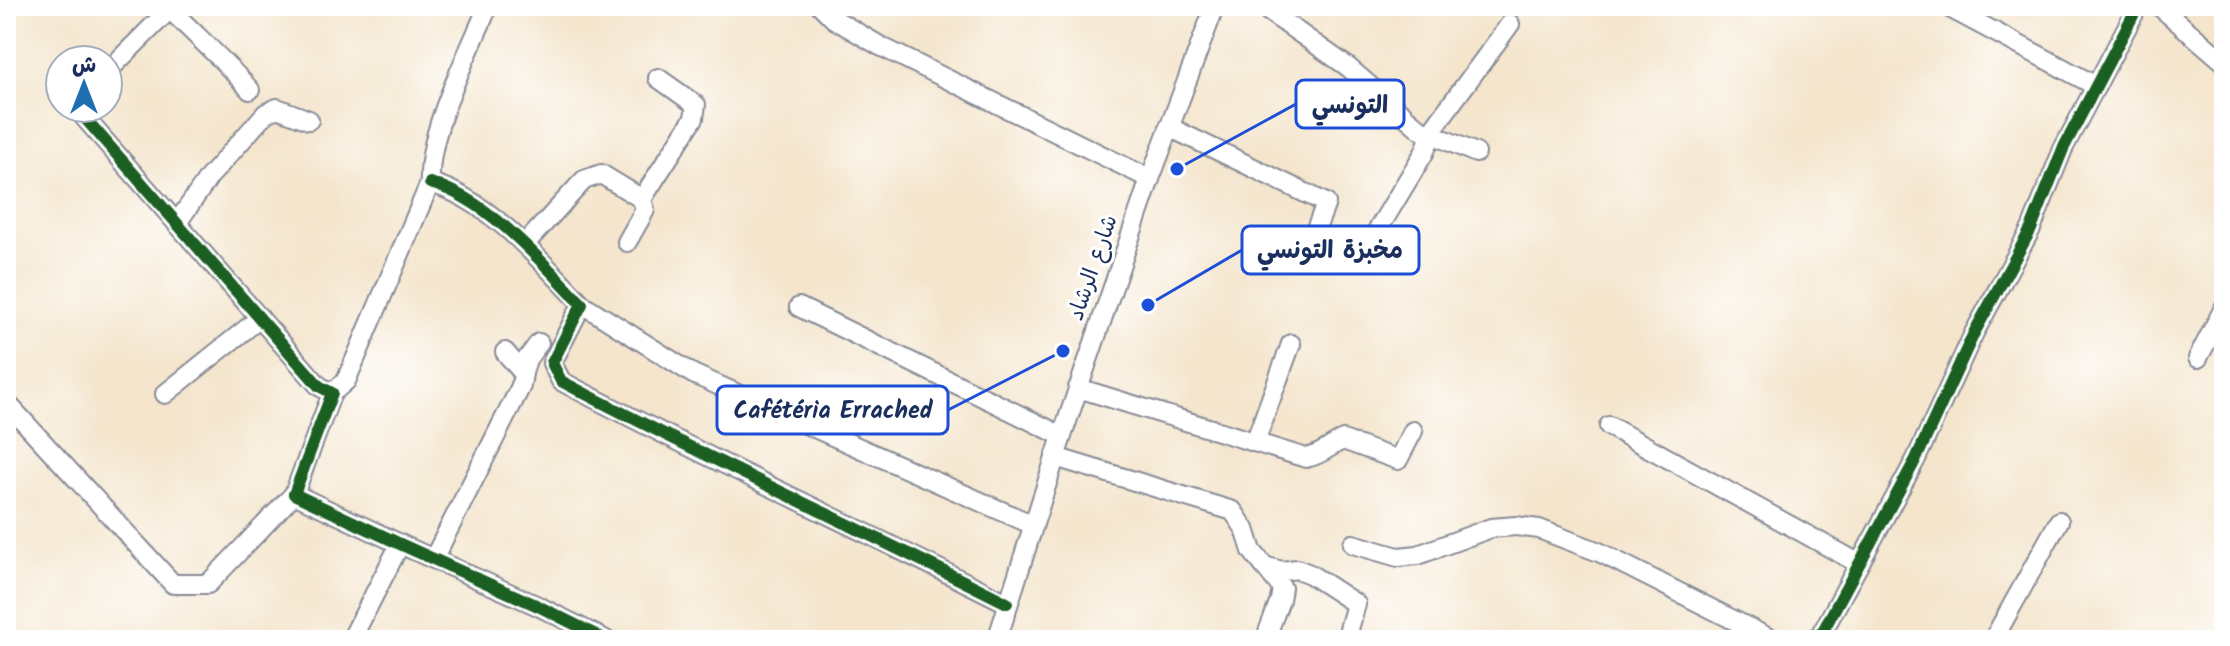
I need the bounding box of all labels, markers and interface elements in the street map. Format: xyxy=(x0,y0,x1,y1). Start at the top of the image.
north arrow xyxy=(44,44,124,124)
text: ش xyxy=(72,49,96,84)
callout: التونسي xyxy=(1296,80,1404,128)
text: التونسي xyxy=(1312,87,1388,126)
street label: شارع الرشاد xyxy=(1060,210,1128,326)
callout: مخبزة التونسي xyxy=(1242,226,1419,274)
text: مخبزة التونسي xyxy=(1257,232,1403,271)
callout: Cafétéria Errached xyxy=(717,386,948,434)
text: Cafétéria Errached xyxy=(733,392,934,431)

